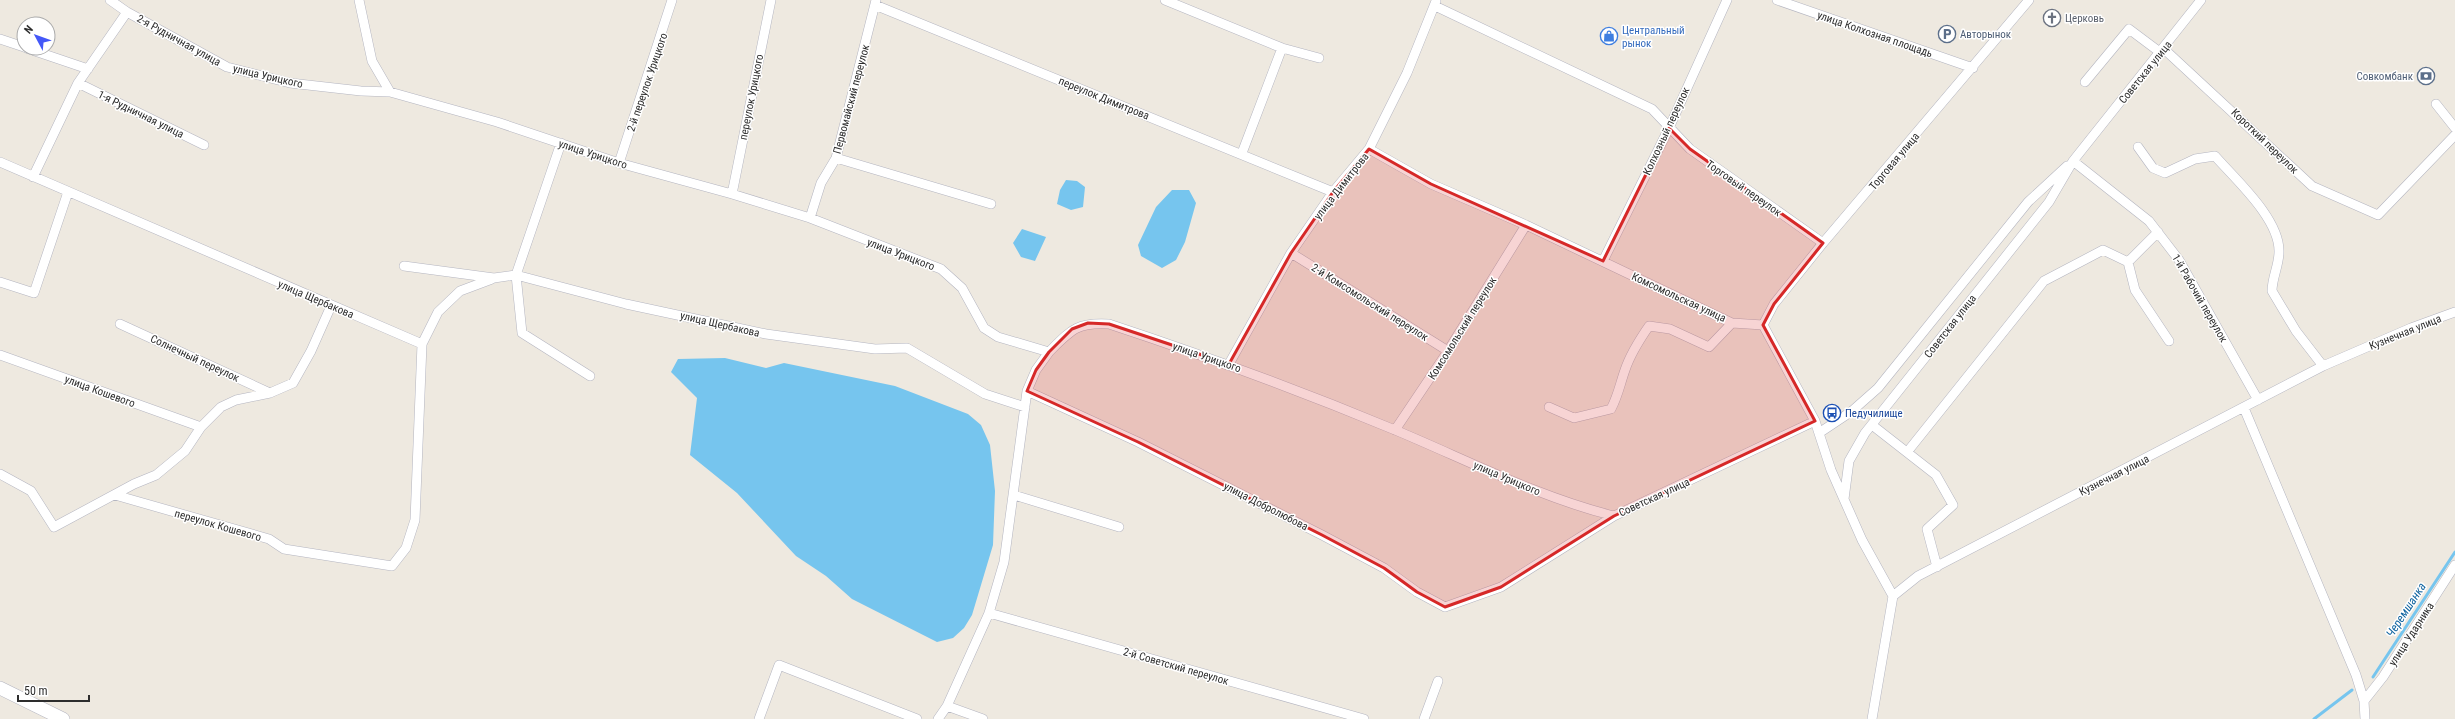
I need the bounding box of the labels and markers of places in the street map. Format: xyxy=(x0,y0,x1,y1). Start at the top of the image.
church icon: Церковь xyxy=(2042,8,2062,28)
place label: Церковь xyxy=(2065,12,2104,25)
place label: Центральный рынок xyxy=(1622,24,1685,50)
parking icon: Авторынок xyxy=(1937,24,1957,44)
shop icon: Центральный рынок xyxy=(1599,26,1619,46)
place label: Авторынок xyxy=(1960,28,2012,41)
bank icon: Совкомбанк xyxy=(2416,66,2436,86)
place label: Совкомбанк xyxy=(2356,70,2414,83)
bus stop icon: Педучилище xyxy=(1822,403,1842,423)
place label: Педучилище xyxy=(1845,407,1903,420)

